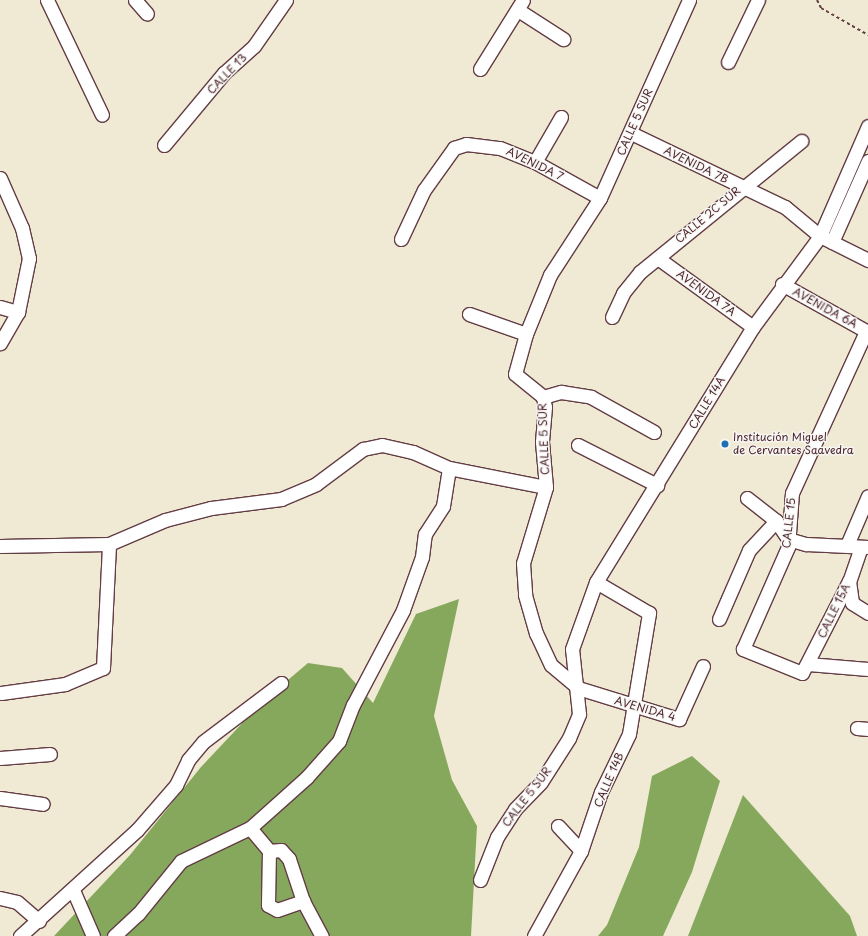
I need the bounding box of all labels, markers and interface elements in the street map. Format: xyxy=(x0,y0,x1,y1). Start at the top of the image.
street label: CALLE 13 xyxy=(204,51,250,97)
street label: CALLE 5 SUR xyxy=(614,86,656,158)
street label: AVENIDA 7B xyxy=(662,144,730,186)
street label: AVENIDA 7 xyxy=(505,145,565,183)
street label: CALLE 2C SUR xyxy=(672,183,744,247)
street label: AVENIDA 7A xyxy=(674,267,738,319)
street label: AVENIDA 6A xyxy=(791,285,859,331)
street label: CALLE 14A xyxy=(686,374,728,432)
street label: CALLE 5 SUR xyxy=(536,402,552,476)
place label: Institución Miguel de Cervantes Saavedra xyxy=(733,431,855,457)
marker: Institución Miguel de Cervantes Saavedra xyxy=(720,439,730,449)
street label: CALLE 15 xyxy=(780,497,798,549)
street label: CALLE 15A xyxy=(815,581,853,641)
street label: AVENIDA 4 xyxy=(613,694,677,724)
street label: CALLE 14B xyxy=(591,750,627,810)
street label: CALLE 5 SUR xyxy=(499,764,555,830)

